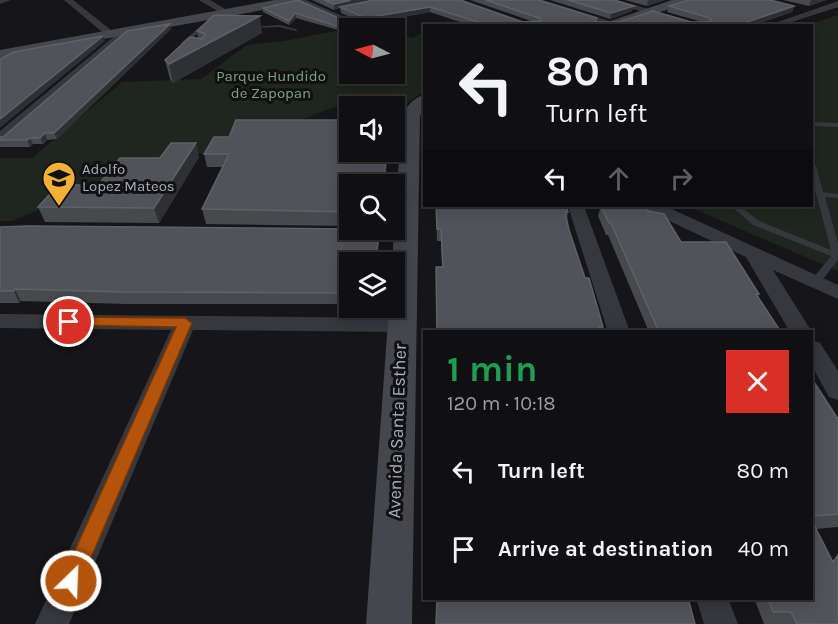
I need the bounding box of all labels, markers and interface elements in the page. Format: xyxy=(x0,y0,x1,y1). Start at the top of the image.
north arrow xyxy=(339,18,405,84)
map controls xyxy=(339,18,405,318)
text: 80 m xyxy=(546,46,650,96)
icon: left xyxy=(447,48,525,126)
park label: Parque Hundido de Zapopan xyxy=(216,67,326,102)
button: sound xyxy=(339,96,405,162)
text: Turn left xyxy=(546,97,647,129)
school or university icon: Adolfo Lopez Mateos xyxy=(41,160,77,207)
place label: Adolfo Lopez Mateos xyxy=(82,160,175,195)
icon: left xyxy=(539,162,572,195)
icon: ahead xyxy=(602,162,635,195)
icon: right xyxy=(665,162,698,195)
button: search xyxy=(339,174,405,240)
button: layers xyxy=(339,252,405,318)
pin xyxy=(43,296,94,347)
icon: arrive xyxy=(52,305,85,338)
street label: Avenida Santa Esther xyxy=(383,343,411,519)
text: 1 min xyxy=(447,348,537,390)
button: close xyxy=(726,350,789,413)
text: 120 m · 10:18 xyxy=(447,392,556,415)
icon: left xyxy=(447,455,480,488)
text: Turn left xyxy=(498,458,585,484)
text: 80 m xyxy=(737,458,789,484)
icon: arrive xyxy=(447,533,480,566)
text: Arrive at destination xyxy=(498,536,713,562)
text: 40 m xyxy=(738,536,789,562)
position arrow xyxy=(39,549,103,613)

